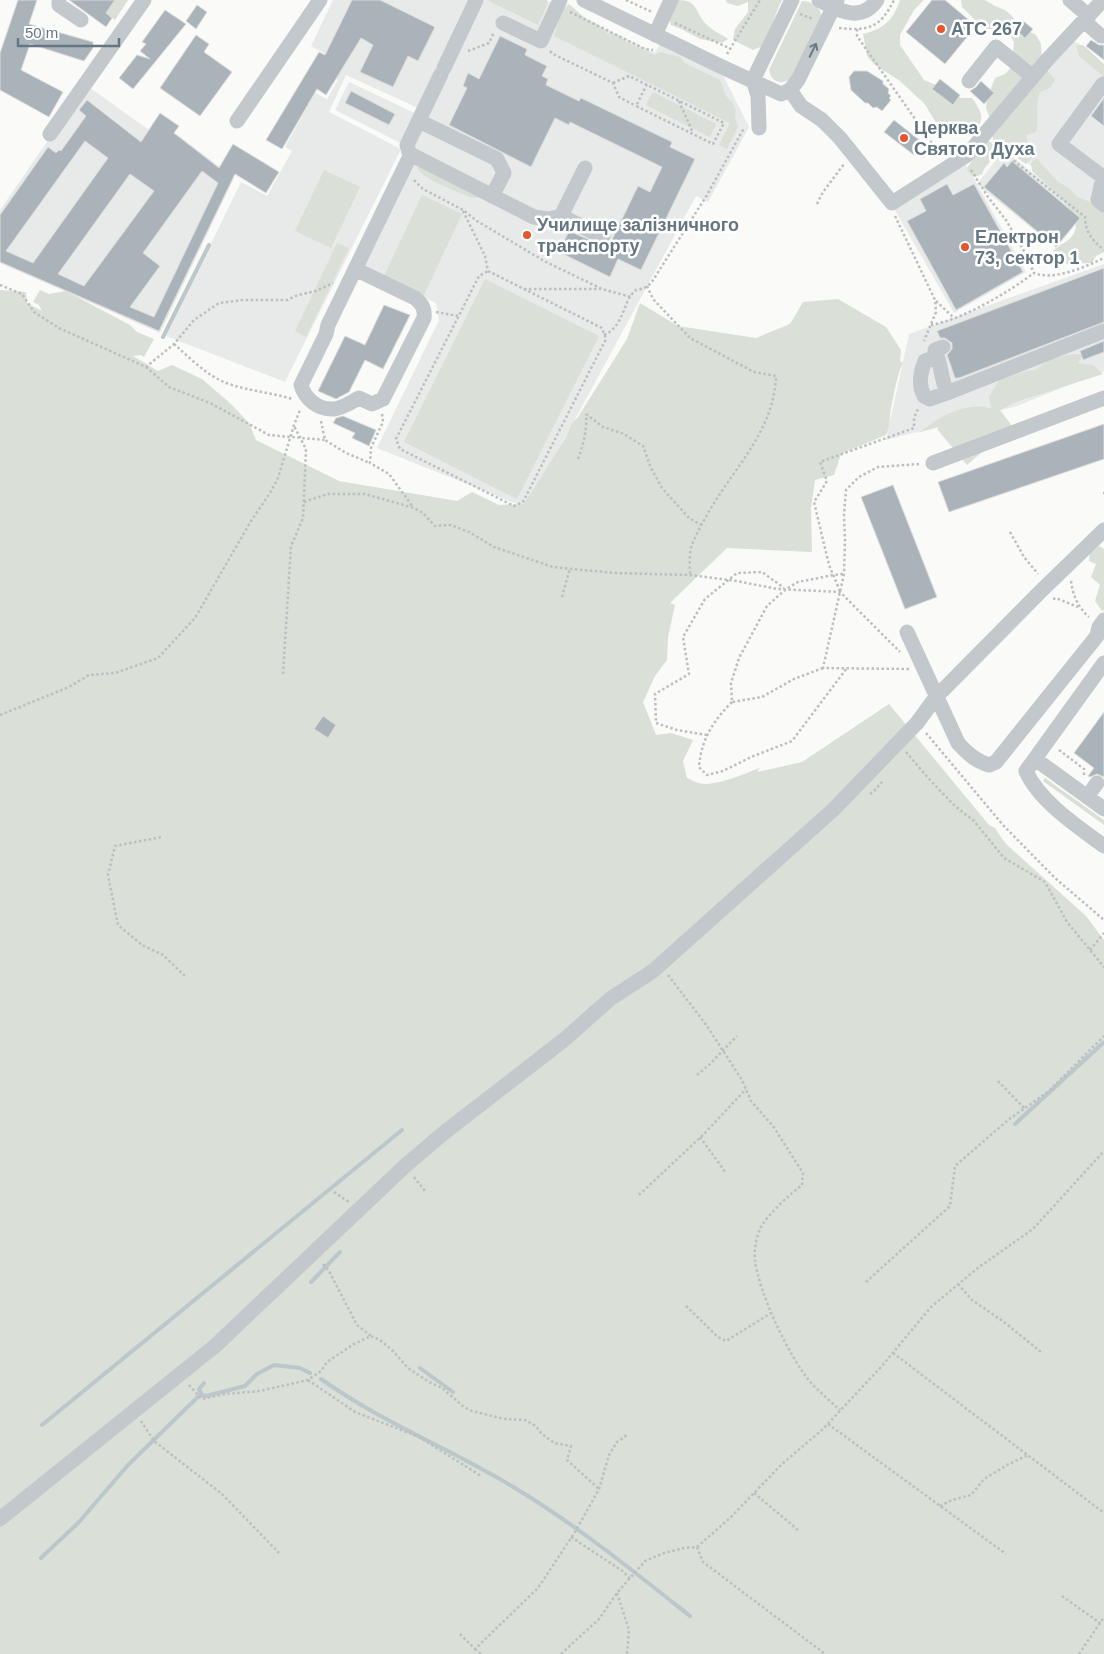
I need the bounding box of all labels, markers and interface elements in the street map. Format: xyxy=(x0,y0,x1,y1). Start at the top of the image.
scale bar xyxy=(18,15,119,47)
place label: АТС 267 xyxy=(951,19,1022,39)
marker: АТС 267 xyxy=(935,23,947,35)
text: 50 m xyxy=(25,24,58,41)
one-way arrow xyxy=(809,43,818,58)
place label: Церква Святого Духа xyxy=(914,118,1035,159)
marker: Церква Святого Духа xyxy=(898,132,910,144)
place label: Училище залізничного транспорту xyxy=(537,215,739,256)
place label: Електрон 73, сектор 1 xyxy=(975,227,1080,268)
marker: Училище залізничного транспорту xyxy=(521,229,533,241)
marker: Електрон 73, сектор 1 xyxy=(959,241,971,253)

